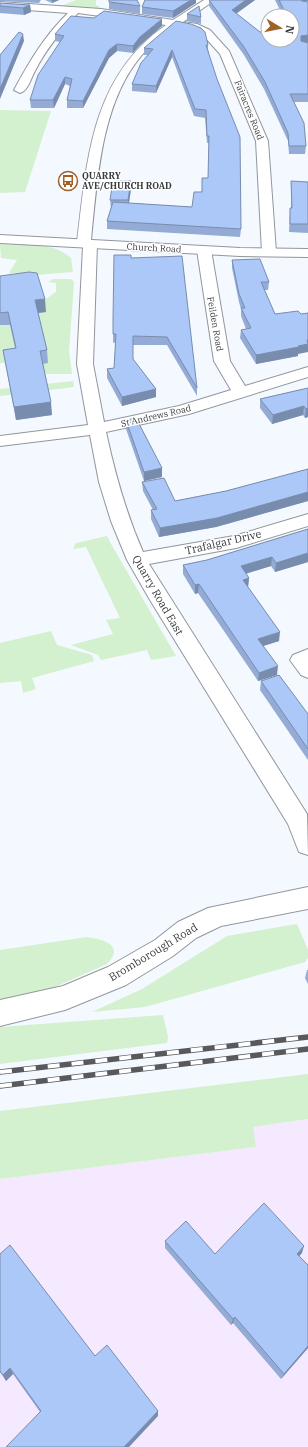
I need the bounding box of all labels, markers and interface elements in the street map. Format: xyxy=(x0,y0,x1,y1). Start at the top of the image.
north arrow xyxy=(260,8,300,48)
text: N xyxy=(282,24,297,36)
street label: Fairacres Road xyxy=(233,78,267,142)
bus stop icon: QUARRY AVE/CHURCH ROAD xyxy=(57,170,79,192)
place label: QUARRY AVE/CHURCH ROAD xyxy=(82,170,172,191)
street label: Church Road xyxy=(126,241,182,254)
street label: Feilden Road xyxy=(205,296,226,353)
street label: St Andrews Road xyxy=(120,402,193,429)
street label: Trafalgar Drive xyxy=(183,526,263,558)
street label: Quarry Road East xyxy=(129,552,187,638)
street label: Bromborough Road xyxy=(106,920,200,984)

